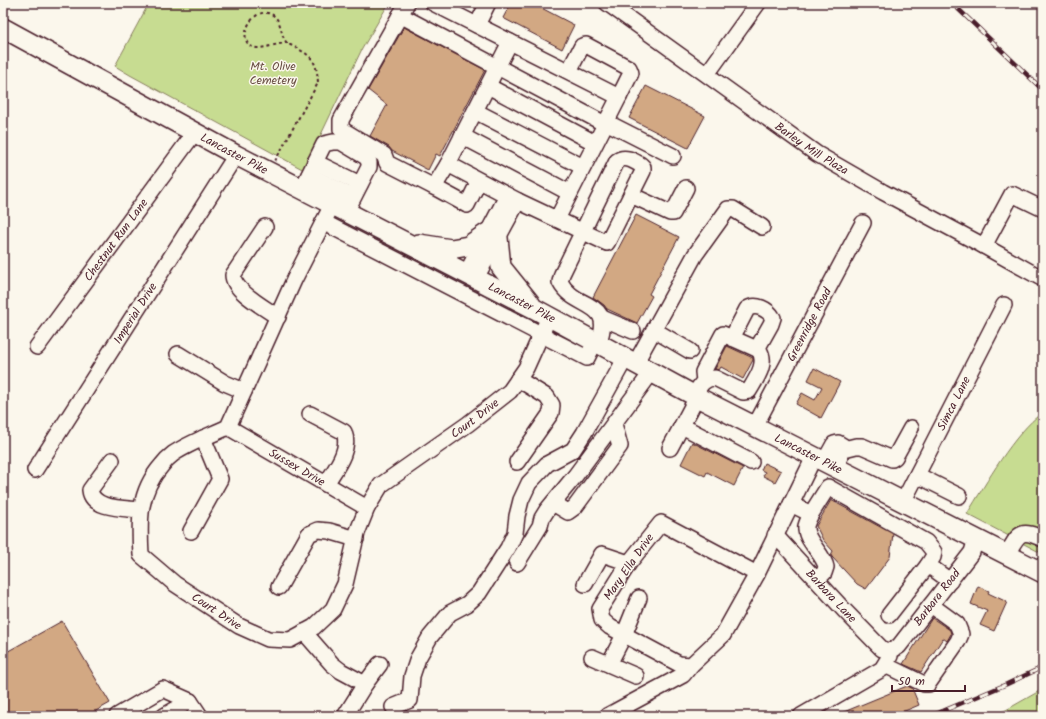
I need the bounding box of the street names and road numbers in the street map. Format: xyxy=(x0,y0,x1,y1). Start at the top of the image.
street label: Barley Mill Plaza xyxy=(771,117,852,180)
street label: Lancaster Pike xyxy=(197,128,272,180)
street label: Chestnut Run Lane xyxy=(79,194,153,285)
street label: Lancaster Pike xyxy=(485,277,560,328)
street label: Imperial Drive xyxy=(108,278,162,348)
street label: Greenridge Road xyxy=(782,283,837,365)
street label: Simca Lane xyxy=(932,372,976,434)
street label: Court Drive xyxy=(446,393,504,443)
street label: Lancaster Pike xyxy=(771,428,846,479)
street label: Sussex Drive xyxy=(265,443,330,492)
street label: Mary Ella Drive xyxy=(599,529,659,604)
street label: Barbara Road xyxy=(908,564,966,630)
street label: Barbara Lane xyxy=(801,565,862,628)
street label: Court Drive xyxy=(188,588,246,635)

